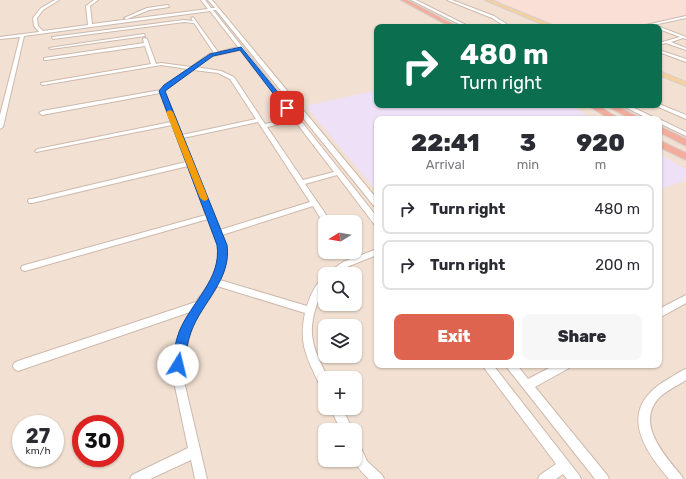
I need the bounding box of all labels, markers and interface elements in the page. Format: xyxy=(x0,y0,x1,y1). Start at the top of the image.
text: 480 m xyxy=(460,38,549,71)
icon: right xyxy=(394,40,446,92)
text: Turn right xyxy=(460,72,542,94)
pin xyxy=(270,91,304,125)
icon: arrive xyxy=(276,97,298,119)
text: 22:41 xyxy=(411,129,480,157)
text: 3 xyxy=(520,129,536,157)
text: 920 xyxy=(576,129,625,157)
text: Arrival xyxy=(426,157,465,172)
text: min xyxy=(517,157,539,172)
text: m xyxy=(595,157,606,172)
icon: right xyxy=(396,198,418,220)
text: Turn right xyxy=(430,200,505,218)
text: 480 m xyxy=(595,200,640,218)
north arrow xyxy=(318,215,362,259)
map controls xyxy=(318,215,362,467)
icon: right xyxy=(396,254,418,276)
text: Turn right xyxy=(430,256,505,274)
text: 200 m xyxy=(595,256,640,274)
button: search xyxy=(318,267,362,311)
button: Exit xyxy=(394,314,514,360)
button: Share xyxy=(522,314,642,360)
button: layers xyxy=(318,319,362,363)
position arrow xyxy=(157,344,199,386)
button: + xyxy=(318,371,362,415)
speed limit sign: 30 xyxy=(72,415,124,467)
button: − xyxy=(318,423,362,467)
text: 27 xyxy=(26,424,50,448)
text: km/h xyxy=(26,445,50,457)

